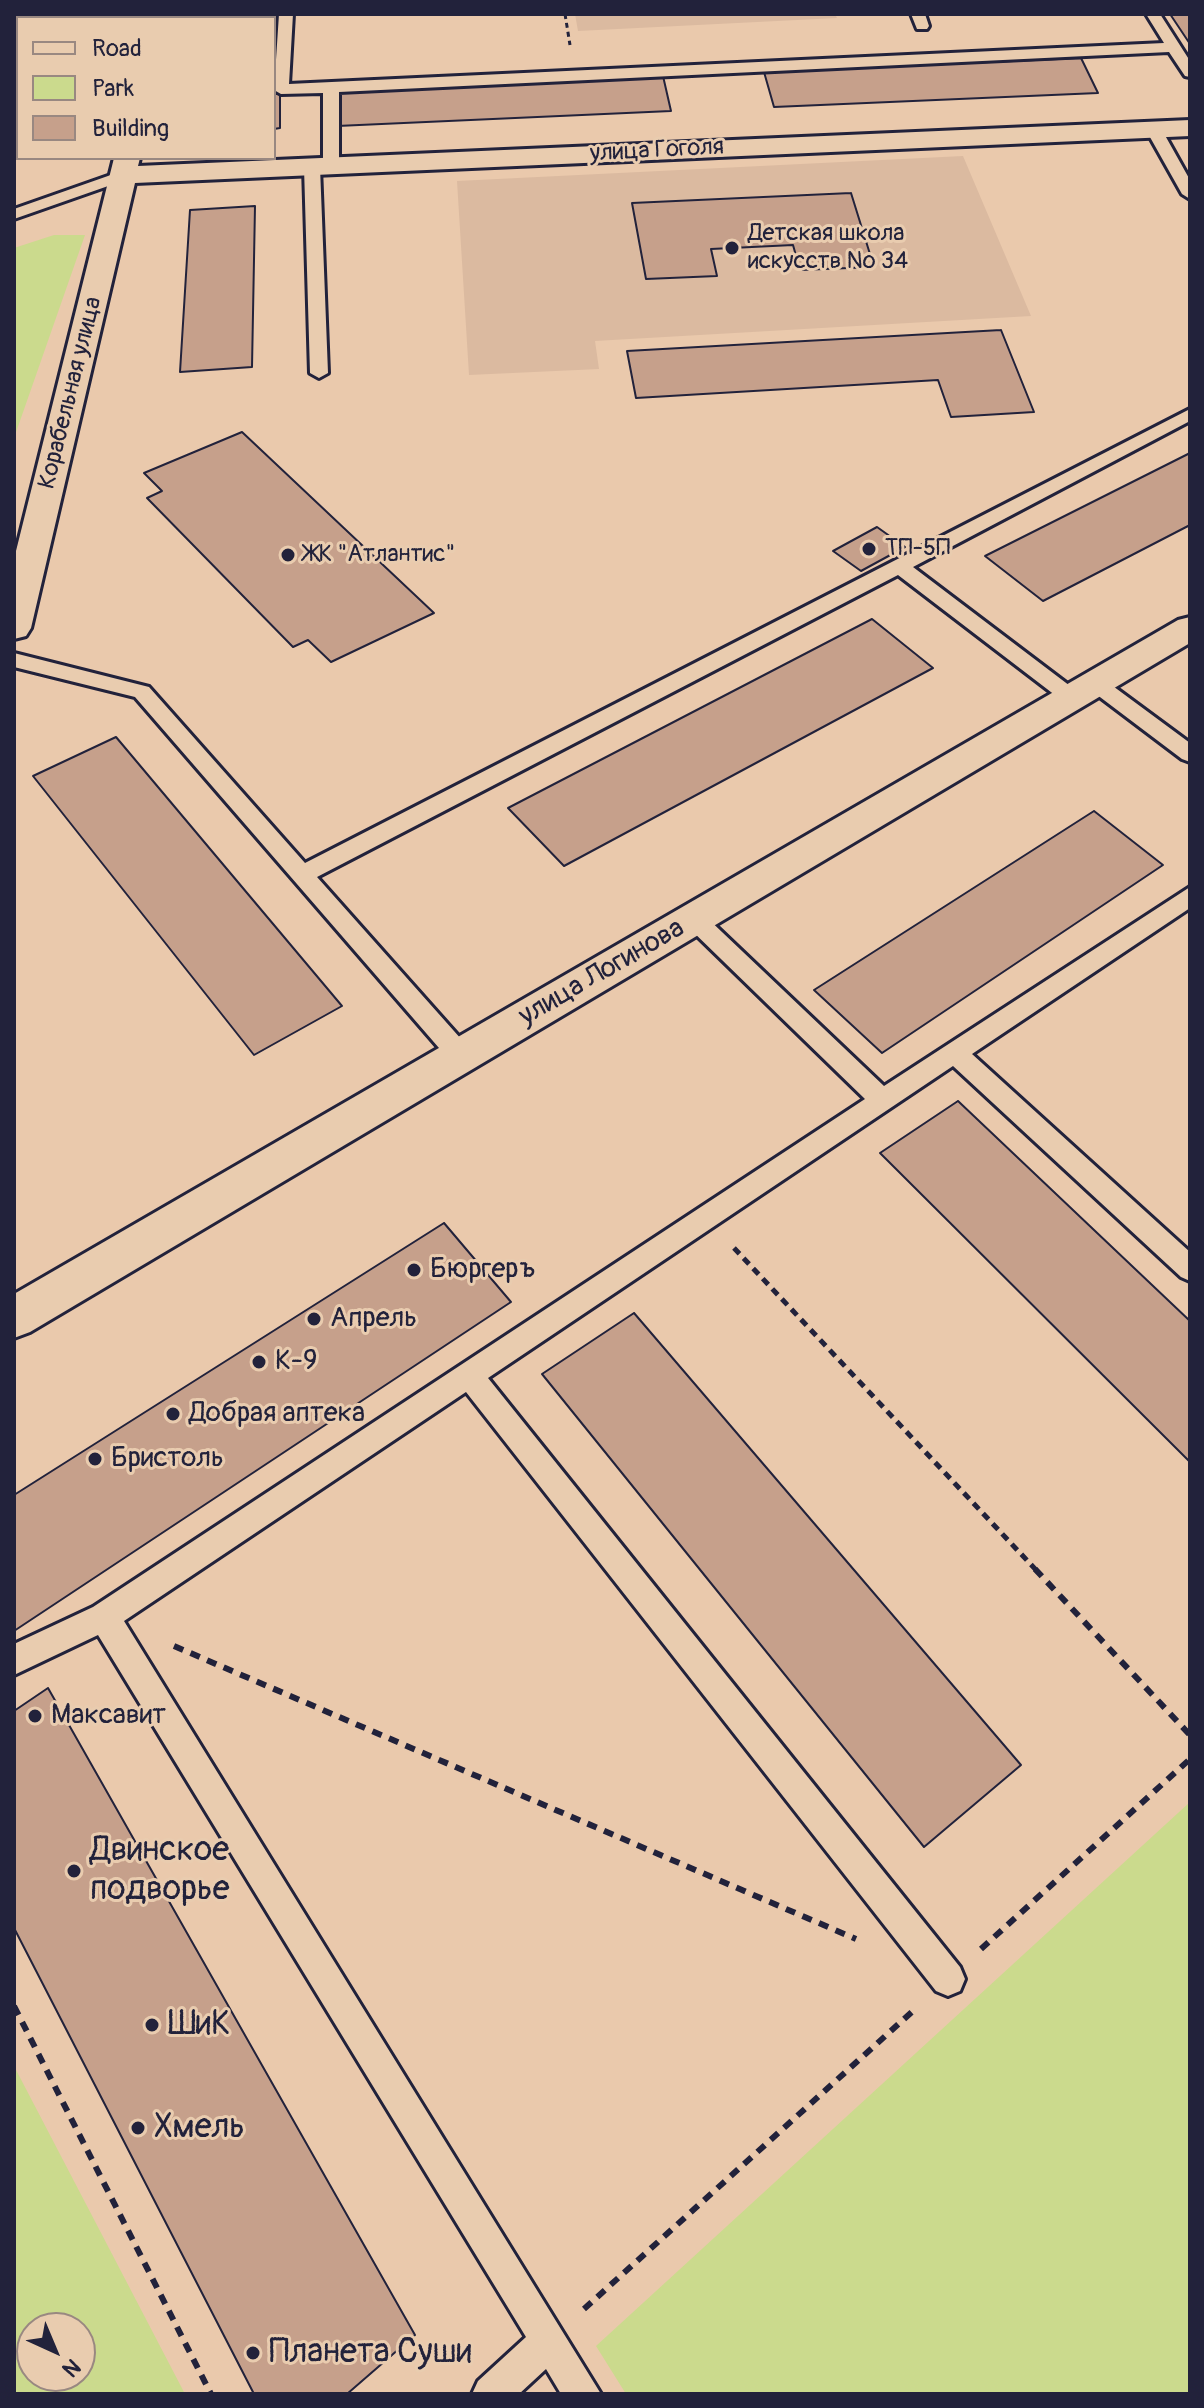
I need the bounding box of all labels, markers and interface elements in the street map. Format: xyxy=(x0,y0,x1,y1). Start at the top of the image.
legend xyxy=(16,16,276,160)
text: Road xyxy=(92,34,142,63)
text: Park xyxy=(92,74,134,103)
text: Building xyxy=(92,114,169,143)
street label: улица Гоголя xyxy=(589,133,725,169)
place label: Детская школа искусств № 34 xyxy=(748,220,908,276)
marker: Детская школа искусств № 34 xyxy=(723,239,741,257)
street label: Корабельная улица xyxy=(33,294,109,492)
place label: ТП-5П xyxy=(885,535,950,563)
marker: ТП-5П xyxy=(860,540,878,558)
place label: ЖК "Атлантис" xyxy=(304,541,455,569)
marker: ЖК "Атлантис" xyxy=(279,546,297,564)
street label: улица Логинова xyxy=(513,912,691,1034)
place label: Бюргеръ xyxy=(430,1253,536,1287)
marker: Бюргеръ xyxy=(405,1261,423,1279)
place label: Апрель xyxy=(330,1302,417,1336)
marker: Апрель xyxy=(305,1310,323,1328)
place label: К-9 xyxy=(275,1345,317,1379)
marker: К-9 xyxy=(250,1353,268,1371)
place label: Добрая аптека xyxy=(189,1397,365,1431)
marker: Добрая аптека xyxy=(164,1405,182,1423)
place label: Бристоль xyxy=(111,1442,224,1476)
marker: Бристоль xyxy=(86,1450,104,1468)
place label: Максавит xyxy=(51,1699,166,1733)
marker: Максавит xyxy=(26,1707,44,1725)
place label: Двинское подворье xyxy=(90,1831,229,1910)
marker: Двинское подворье xyxy=(65,1862,83,1880)
place label: ШиК xyxy=(168,2005,230,2045)
marker: ШиК xyxy=(143,2016,161,2034)
place label: Хмель xyxy=(154,2108,245,2148)
marker: Хмель xyxy=(129,2119,147,2137)
north arrow xyxy=(16,2312,96,2392)
place label: Планета Суши xyxy=(269,2333,472,2373)
marker: Планета Суши xyxy=(244,2344,262,2362)
text: N xyxy=(56,2353,86,2383)

